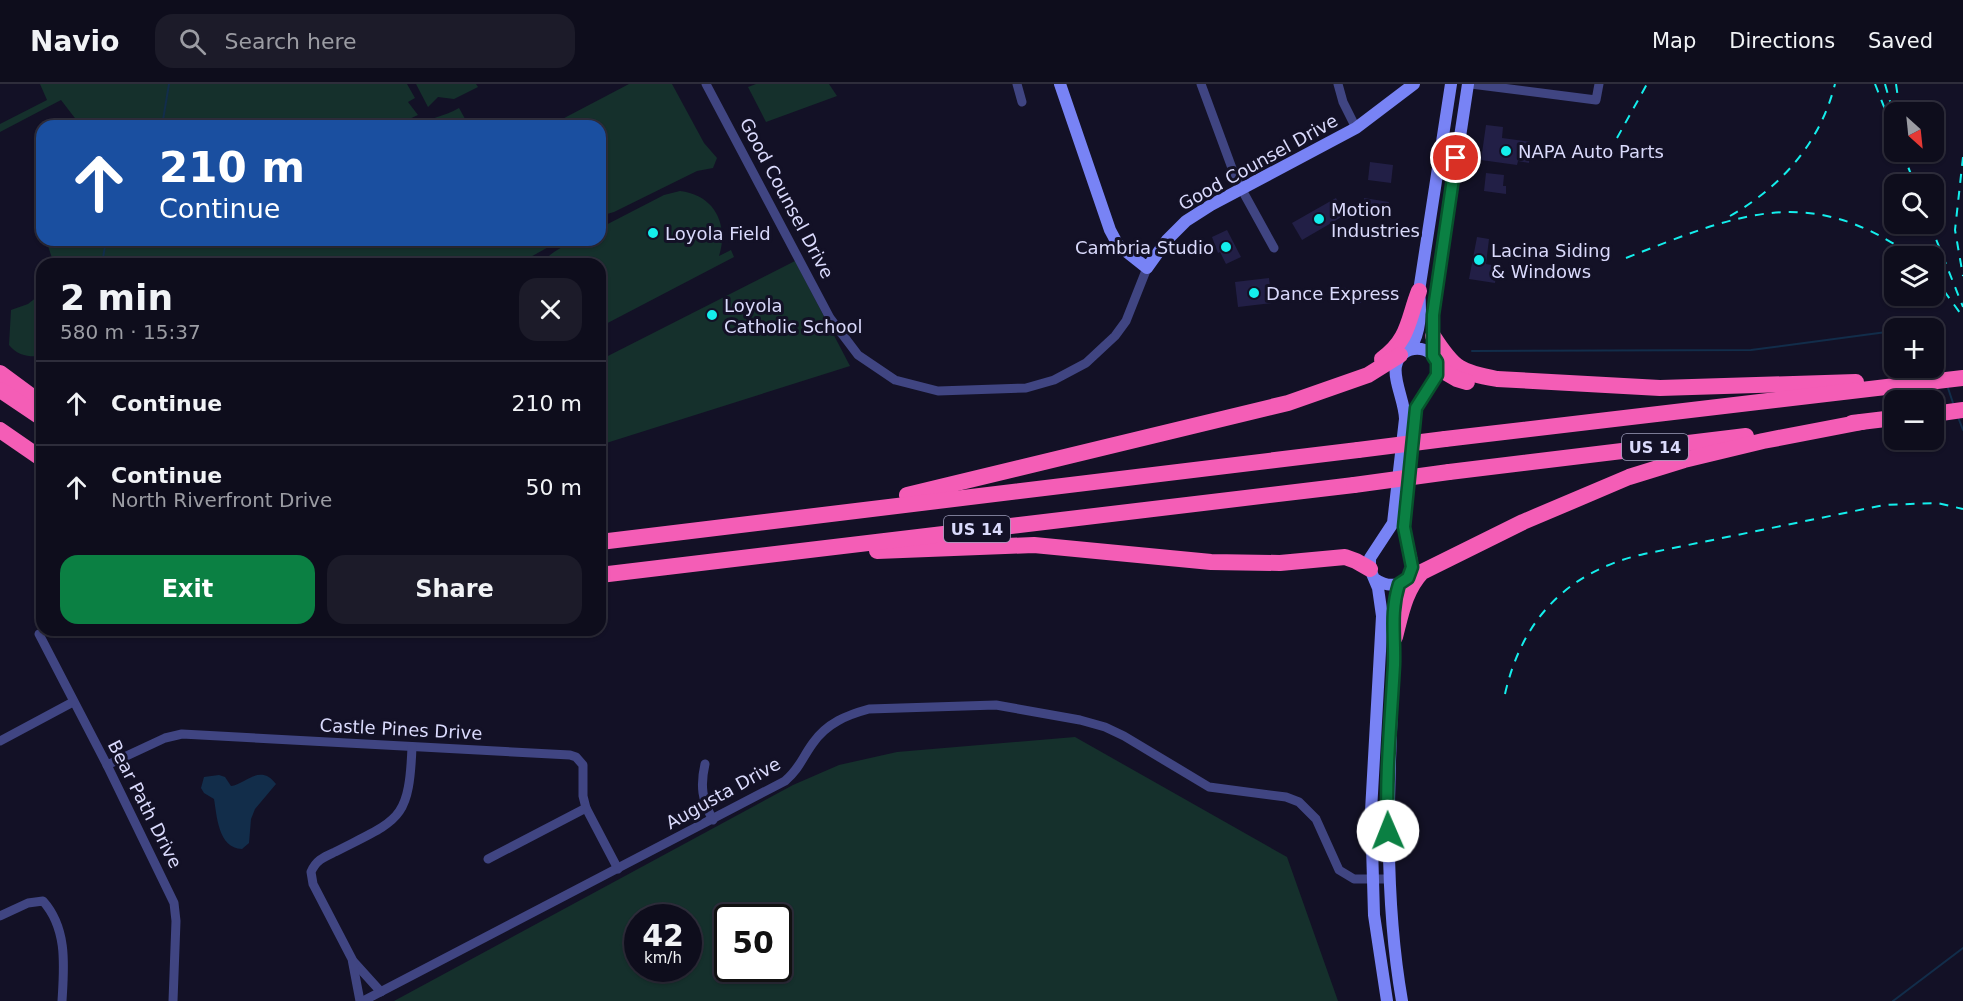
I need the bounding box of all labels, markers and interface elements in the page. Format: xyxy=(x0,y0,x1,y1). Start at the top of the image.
search box xyxy=(155,14,575,68)
text: Navio xyxy=(30,25,119,58)
icon: search xyxy=(176,25,209,58)
text: Search here xyxy=(224,29,357,54)
text: Map xyxy=(1652,29,1696,53)
text: Directions xyxy=(1729,29,1835,53)
text: Saved xyxy=(1868,29,1933,53)
north arrow xyxy=(1884,102,1944,162)
map controls xyxy=(1884,102,1944,450)
street label: Good Counsel Drive xyxy=(1175,110,1341,214)
street label: Good Counsel Drive xyxy=(736,114,838,282)
pin xyxy=(1430,132,1481,183)
icon: arrive xyxy=(1439,141,1472,174)
place label: NAPA Auto Parts xyxy=(1518,141,1664,162)
text: 210 m xyxy=(159,143,305,192)
icon: ahead xyxy=(60,144,138,222)
marker: NAPA Auto Parts xyxy=(1499,144,1513,158)
button: search xyxy=(1884,174,1944,234)
text: Continue xyxy=(159,193,280,224)
place label: Motion Industries xyxy=(1331,199,1420,241)
marker: Motion Industries xyxy=(1312,212,1326,226)
place label: Loyola Field xyxy=(665,223,771,244)
marker: Loyola Field xyxy=(646,226,660,240)
place label: Cambria Studio xyxy=(1075,237,1214,258)
marker: Cambria Studio xyxy=(1219,240,1233,254)
place label: Lacina Siding & Windows xyxy=(1491,240,1611,282)
button: layers xyxy=(1884,246,1944,306)
marker: Lacina Siding & Windows xyxy=(1472,253,1486,267)
text: 2 min xyxy=(60,277,173,318)
button: close xyxy=(519,278,582,341)
place label: Dance Express xyxy=(1266,283,1399,304)
marker: Dance Express xyxy=(1247,286,1261,300)
place label: Loyola Catholic School xyxy=(724,295,862,337)
marker: Loyola Catholic School xyxy=(705,308,719,322)
button: + xyxy=(1884,318,1944,378)
text: 580 m · 15:37 xyxy=(60,320,201,344)
icon: ahead xyxy=(60,387,93,420)
button: − xyxy=(1884,390,1944,450)
text: Continue xyxy=(111,391,222,416)
text: 210 m xyxy=(512,391,582,416)
road number: US 14 xyxy=(1622,434,1688,460)
text: Continue xyxy=(111,463,222,488)
icon: ahead xyxy=(60,471,93,504)
text: 50 m xyxy=(526,475,582,500)
text: North Riverfront Drive xyxy=(111,488,332,512)
road number: US 14 xyxy=(944,516,1010,542)
button: Exit xyxy=(60,555,315,624)
button: Share xyxy=(327,555,582,624)
street label: Castle Pines Drive xyxy=(319,714,483,744)
street label: Bear Path Drive xyxy=(104,736,186,872)
street label: Augusta Drive xyxy=(662,753,784,833)
position arrow xyxy=(1356,799,1420,863)
speed limit sign: 50 xyxy=(714,904,792,982)
text: 42 xyxy=(642,918,684,953)
text: km/h xyxy=(644,949,682,967)

